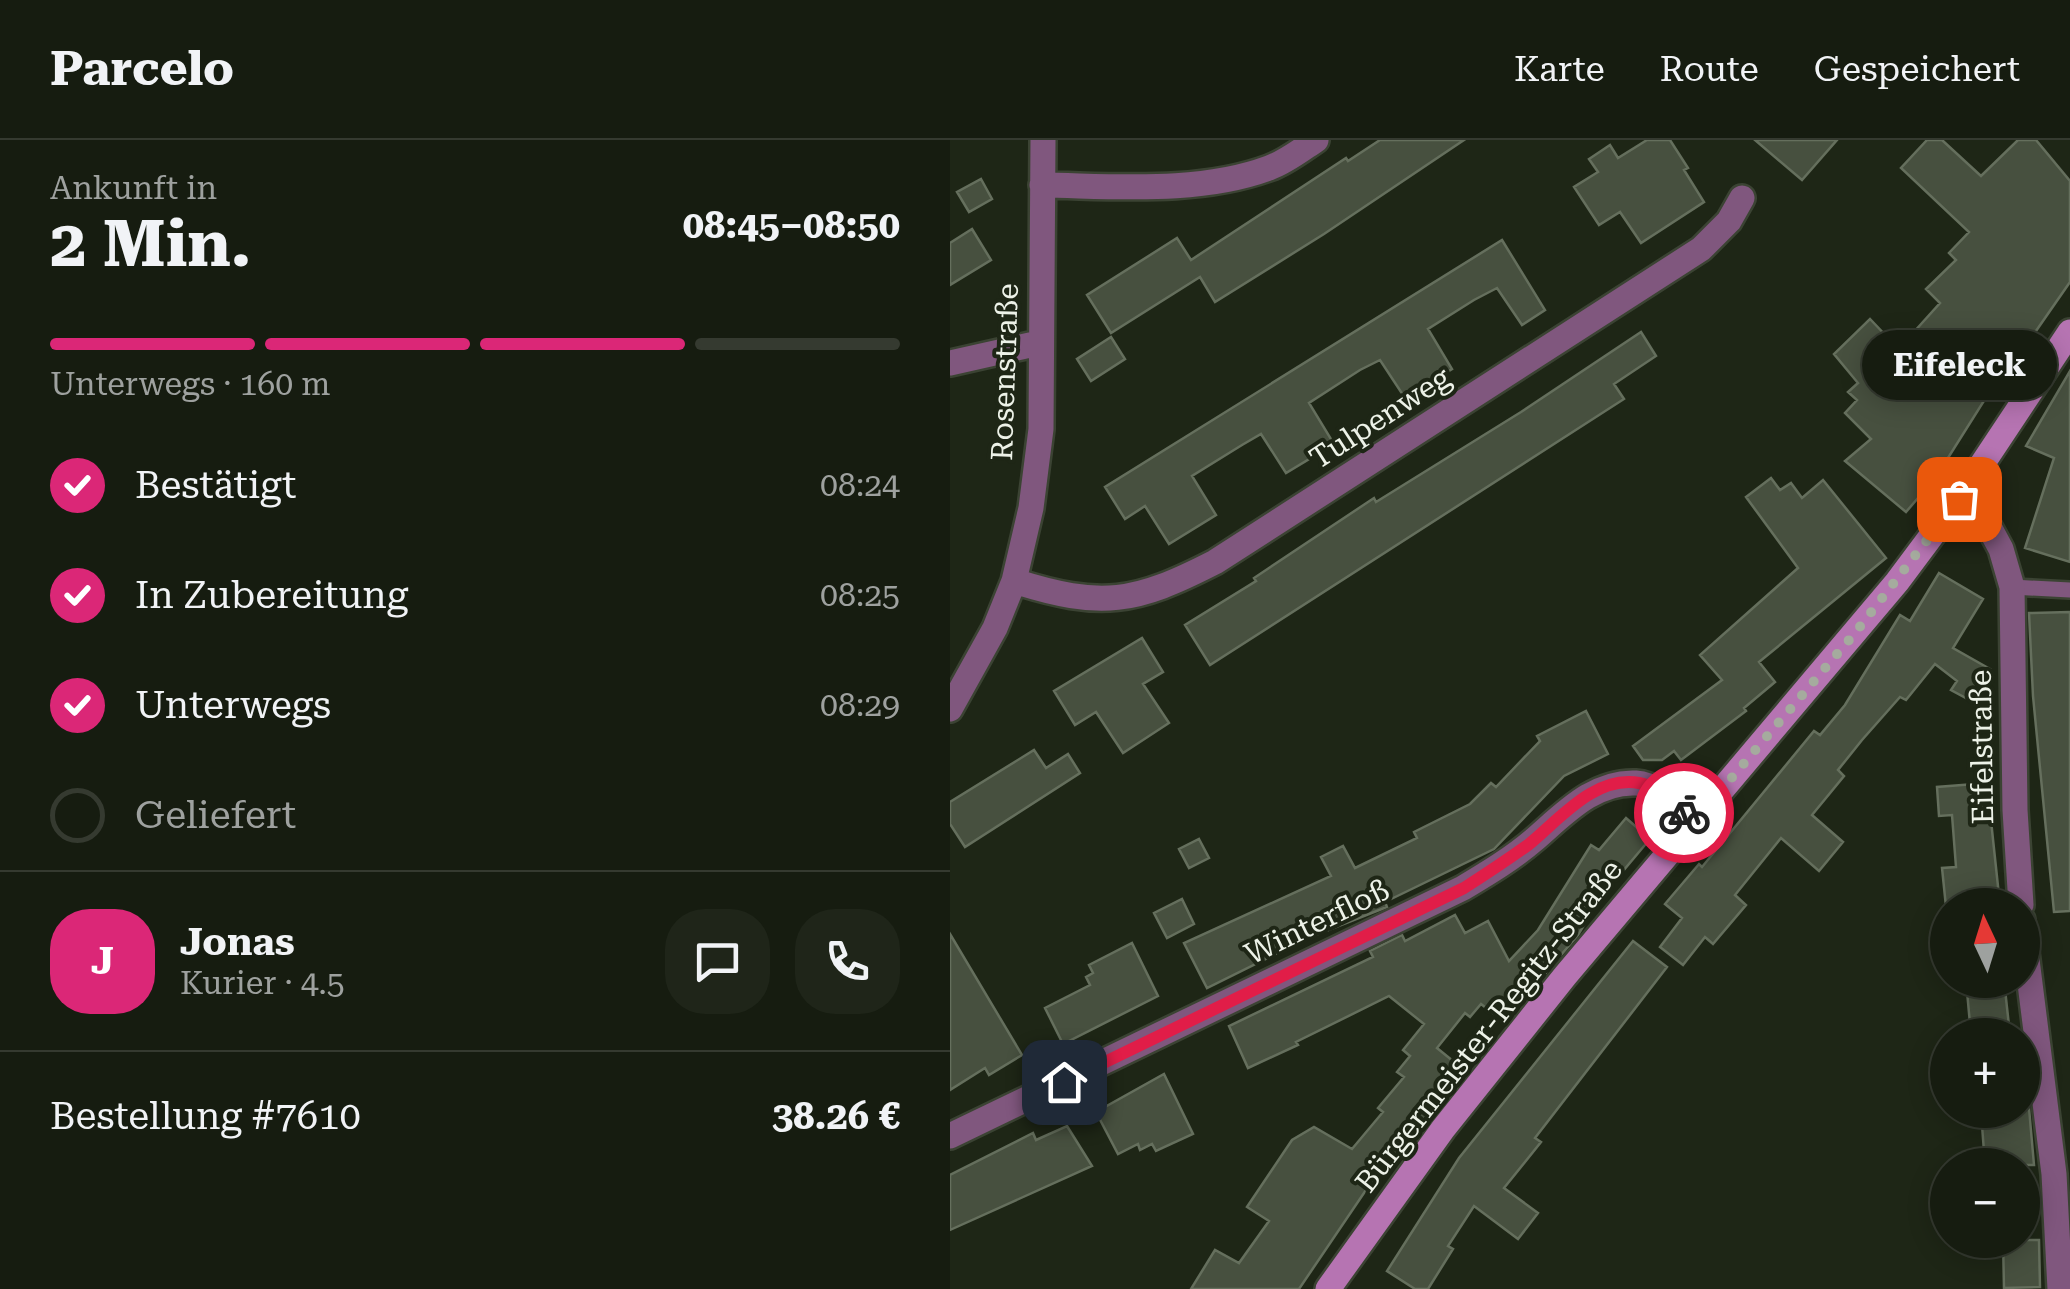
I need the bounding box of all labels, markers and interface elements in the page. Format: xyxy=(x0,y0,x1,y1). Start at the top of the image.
text: Parcelo xyxy=(50,41,234,97)
text: Karte xyxy=(1514,49,1605,90)
text: Route xyxy=(1660,49,1759,90)
text: Gespeichert xyxy=(1814,49,2020,90)
text: Ankunft in xyxy=(50,169,217,207)
text: 08:45–08:50 xyxy=(683,203,900,247)
text: 2 Min. xyxy=(50,206,251,282)
street label: Rosenstraße xyxy=(984,283,1025,461)
callout: Eifeleck xyxy=(1862,329,2056,399)
text: Eifeleck xyxy=(1893,346,2026,384)
street label: Tulpenweg xyxy=(1303,359,1457,476)
text: Unterwegs · 160 m xyxy=(50,365,330,403)
pin xyxy=(1917,457,2002,542)
icon: check xyxy=(50,458,105,513)
text: Bestätigt xyxy=(135,463,296,507)
text: 08:24 xyxy=(820,466,900,504)
icon: bag xyxy=(1932,472,1987,527)
icon: check xyxy=(50,568,105,623)
text: In Zubereitung xyxy=(135,573,408,617)
text: 08:25 xyxy=(820,576,900,614)
street label: Eifelstraße xyxy=(1963,669,2000,825)
icon: check xyxy=(50,678,105,733)
text: Unterwegs xyxy=(135,683,331,727)
text: 08:29 xyxy=(820,686,900,724)
courier xyxy=(1634,763,1734,863)
icon: bike xyxy=(1657,786,1712,841)
text: Geliefert xyxy=(135,793,296,837)
street label: Bürgermeister-Regitz-Straße xyxy=(1348,853,1629,1199)
street label: Winterfloß xyxy=(1239,872,1395,971)
north arrow xyxy=(1930,888,2040,998)
map controls xyxy=(1930,888,2040,1258)
button: chat xyxy=(665,909,770,1014)
button: phone xyxy=(795,909,900,1014)
text: Jonas xyxy=(180,920,295,964)
text: J xyxy=(91,939,114,983)
text: Kurier · 4.5 xyxy=(180,964,345,1002)
button: + xyxy=(1930,1018,2040,1128)
pin xyxy=(1022,1040,1107,1125)
icon: home xyxy=(1037,1055,1092,1110)
text: Bestellung #7610 xyxy=(50,1094,361,1138)
text: 38.26 € xyxy=(772,1094,900,1138)
button: − xyxy=(1930,1148,2040,1258)

